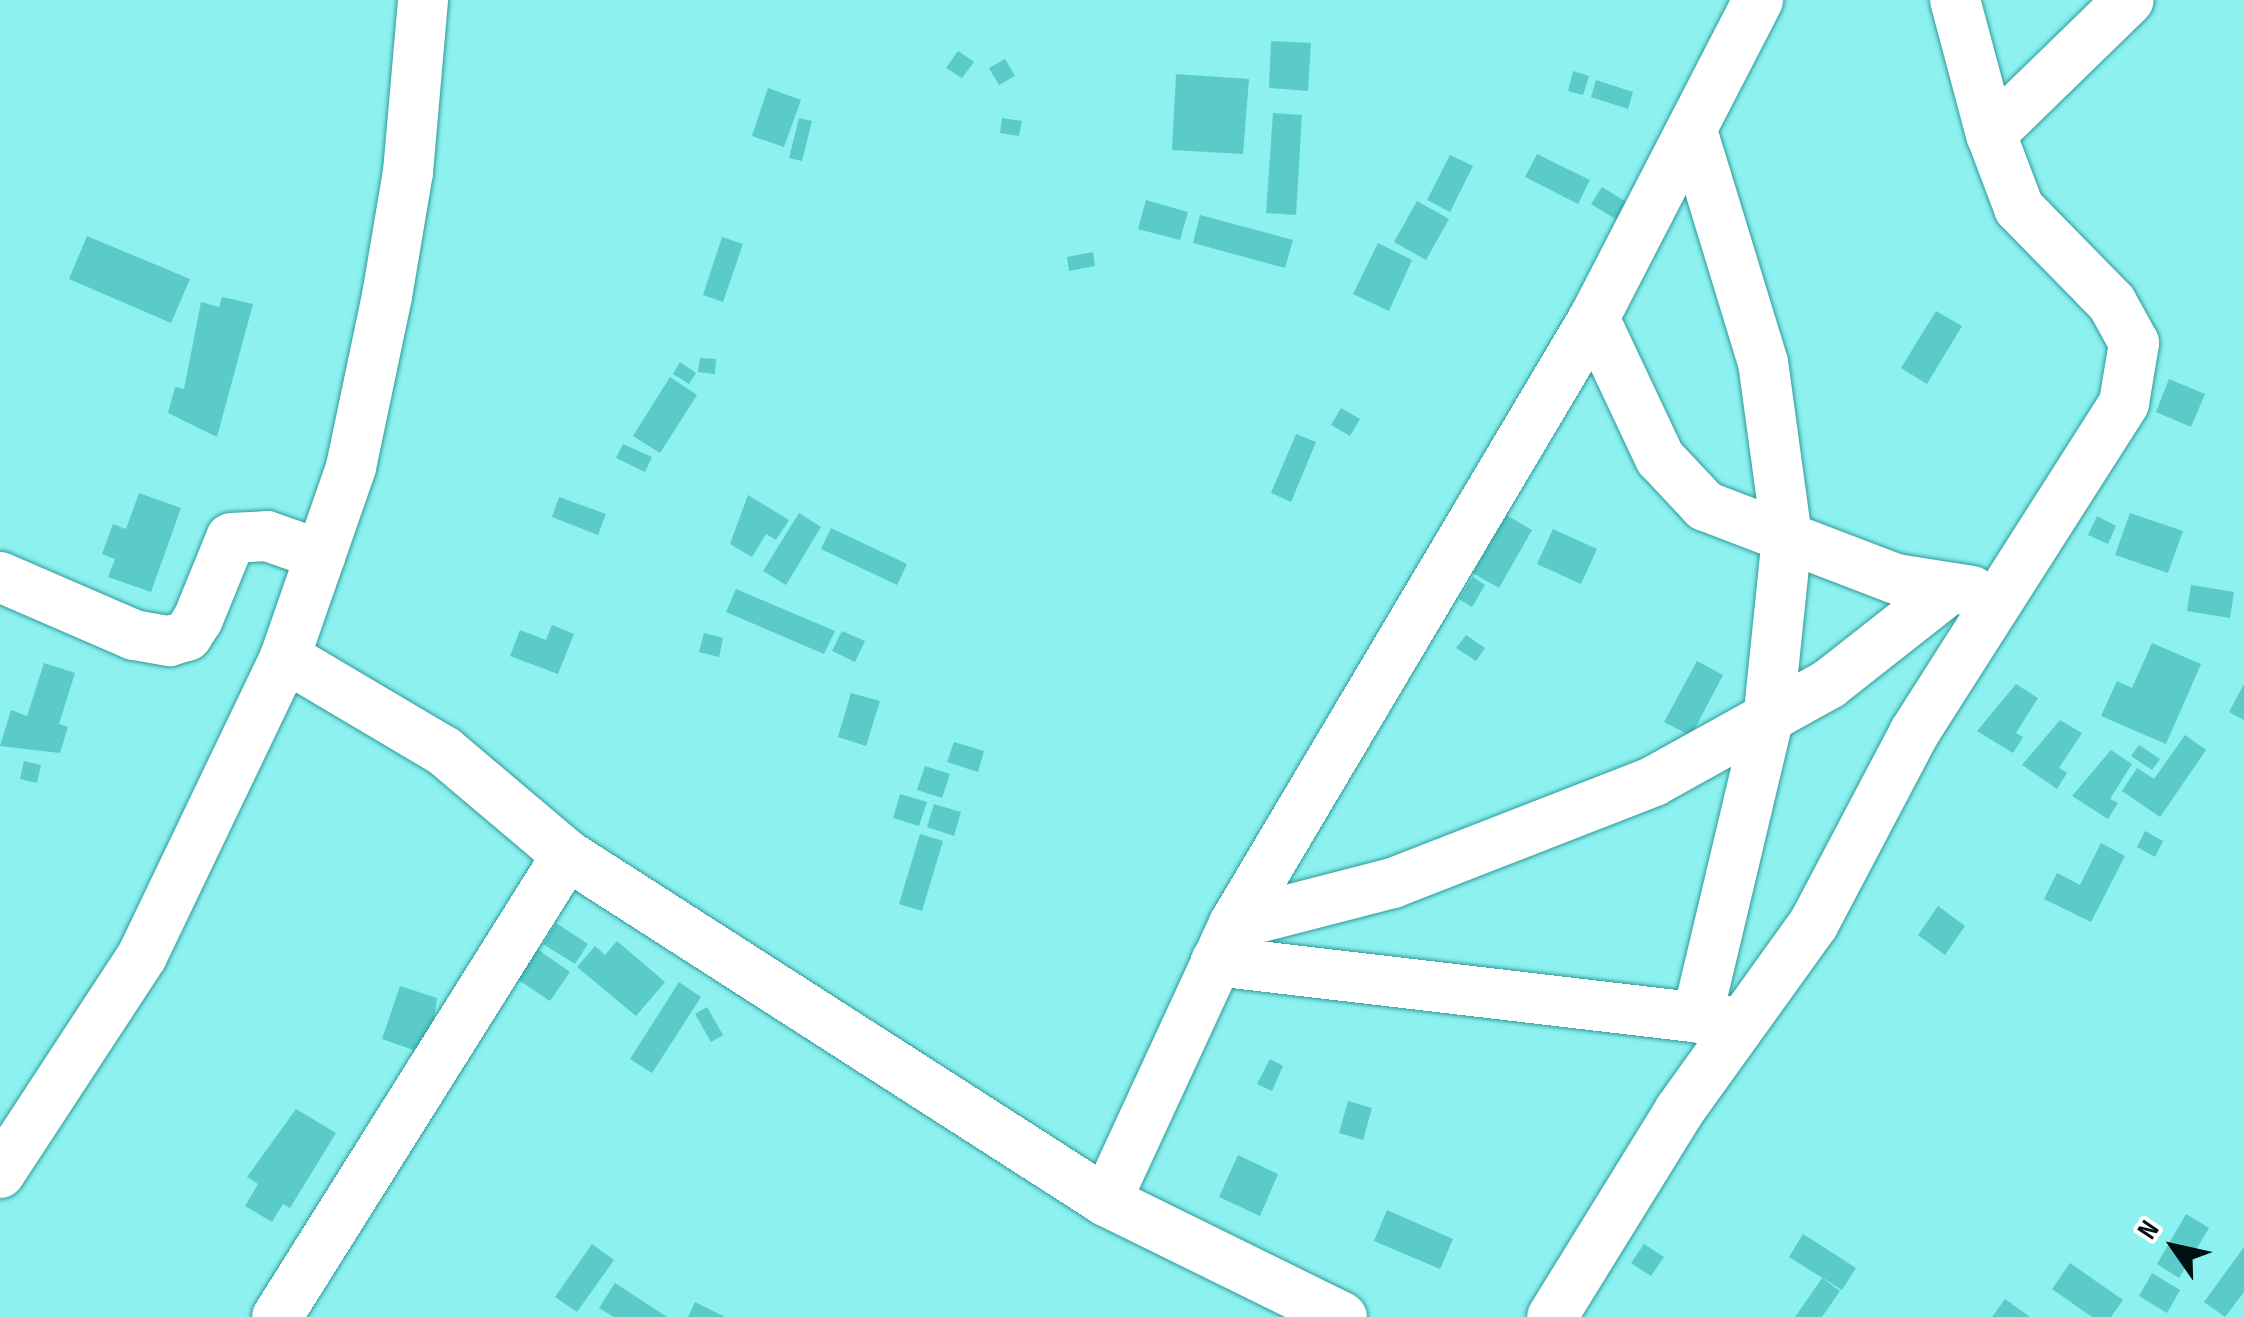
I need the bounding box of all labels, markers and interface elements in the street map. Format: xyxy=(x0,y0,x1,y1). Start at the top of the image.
north arrow xyxy=(2124,1197,2224,1297)
text: N xyxy=(2131,1215,2167,1245)

